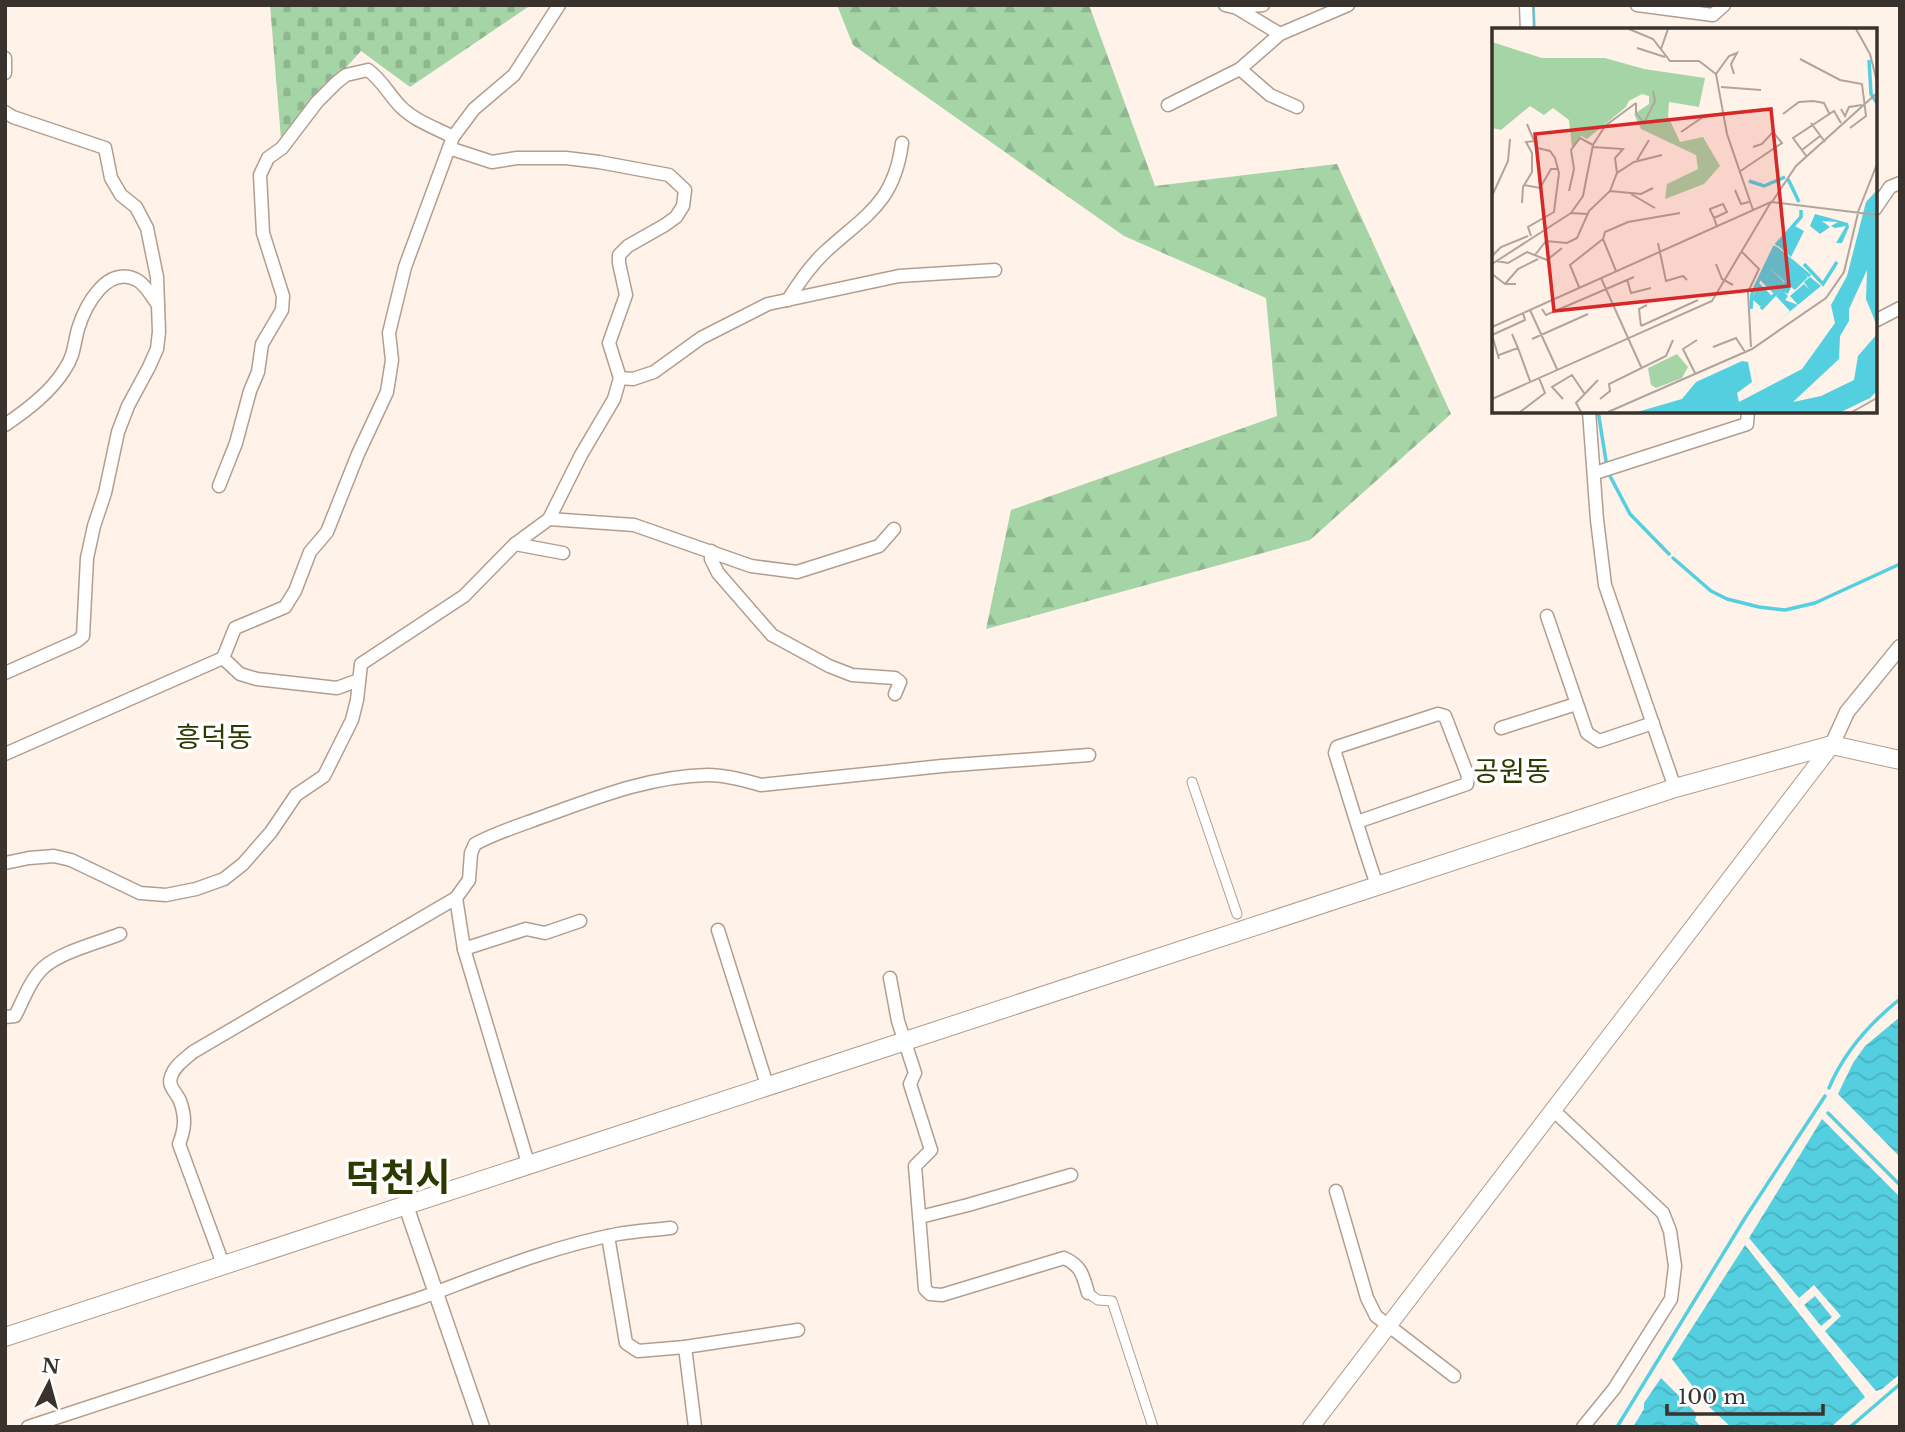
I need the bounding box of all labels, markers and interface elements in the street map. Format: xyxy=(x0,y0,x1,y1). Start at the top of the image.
inset map xyxy=(1492,28,1877,413)
district label: 흥덕동 xyxy=(175,720,253,755)
district label: 공원동 xyxy=(1473,754,1551,789)
district label: 덕천시 xyxy=(346,1154,450,1201)
north arrow xyxy=(14,1348,84,1418)
text: N xyxy=(41,1354,61,1379)
scale bar xyxy=(1667,1372,1823,1416)
text: 100 m xyxy=(1678,1384,1746,1410)

